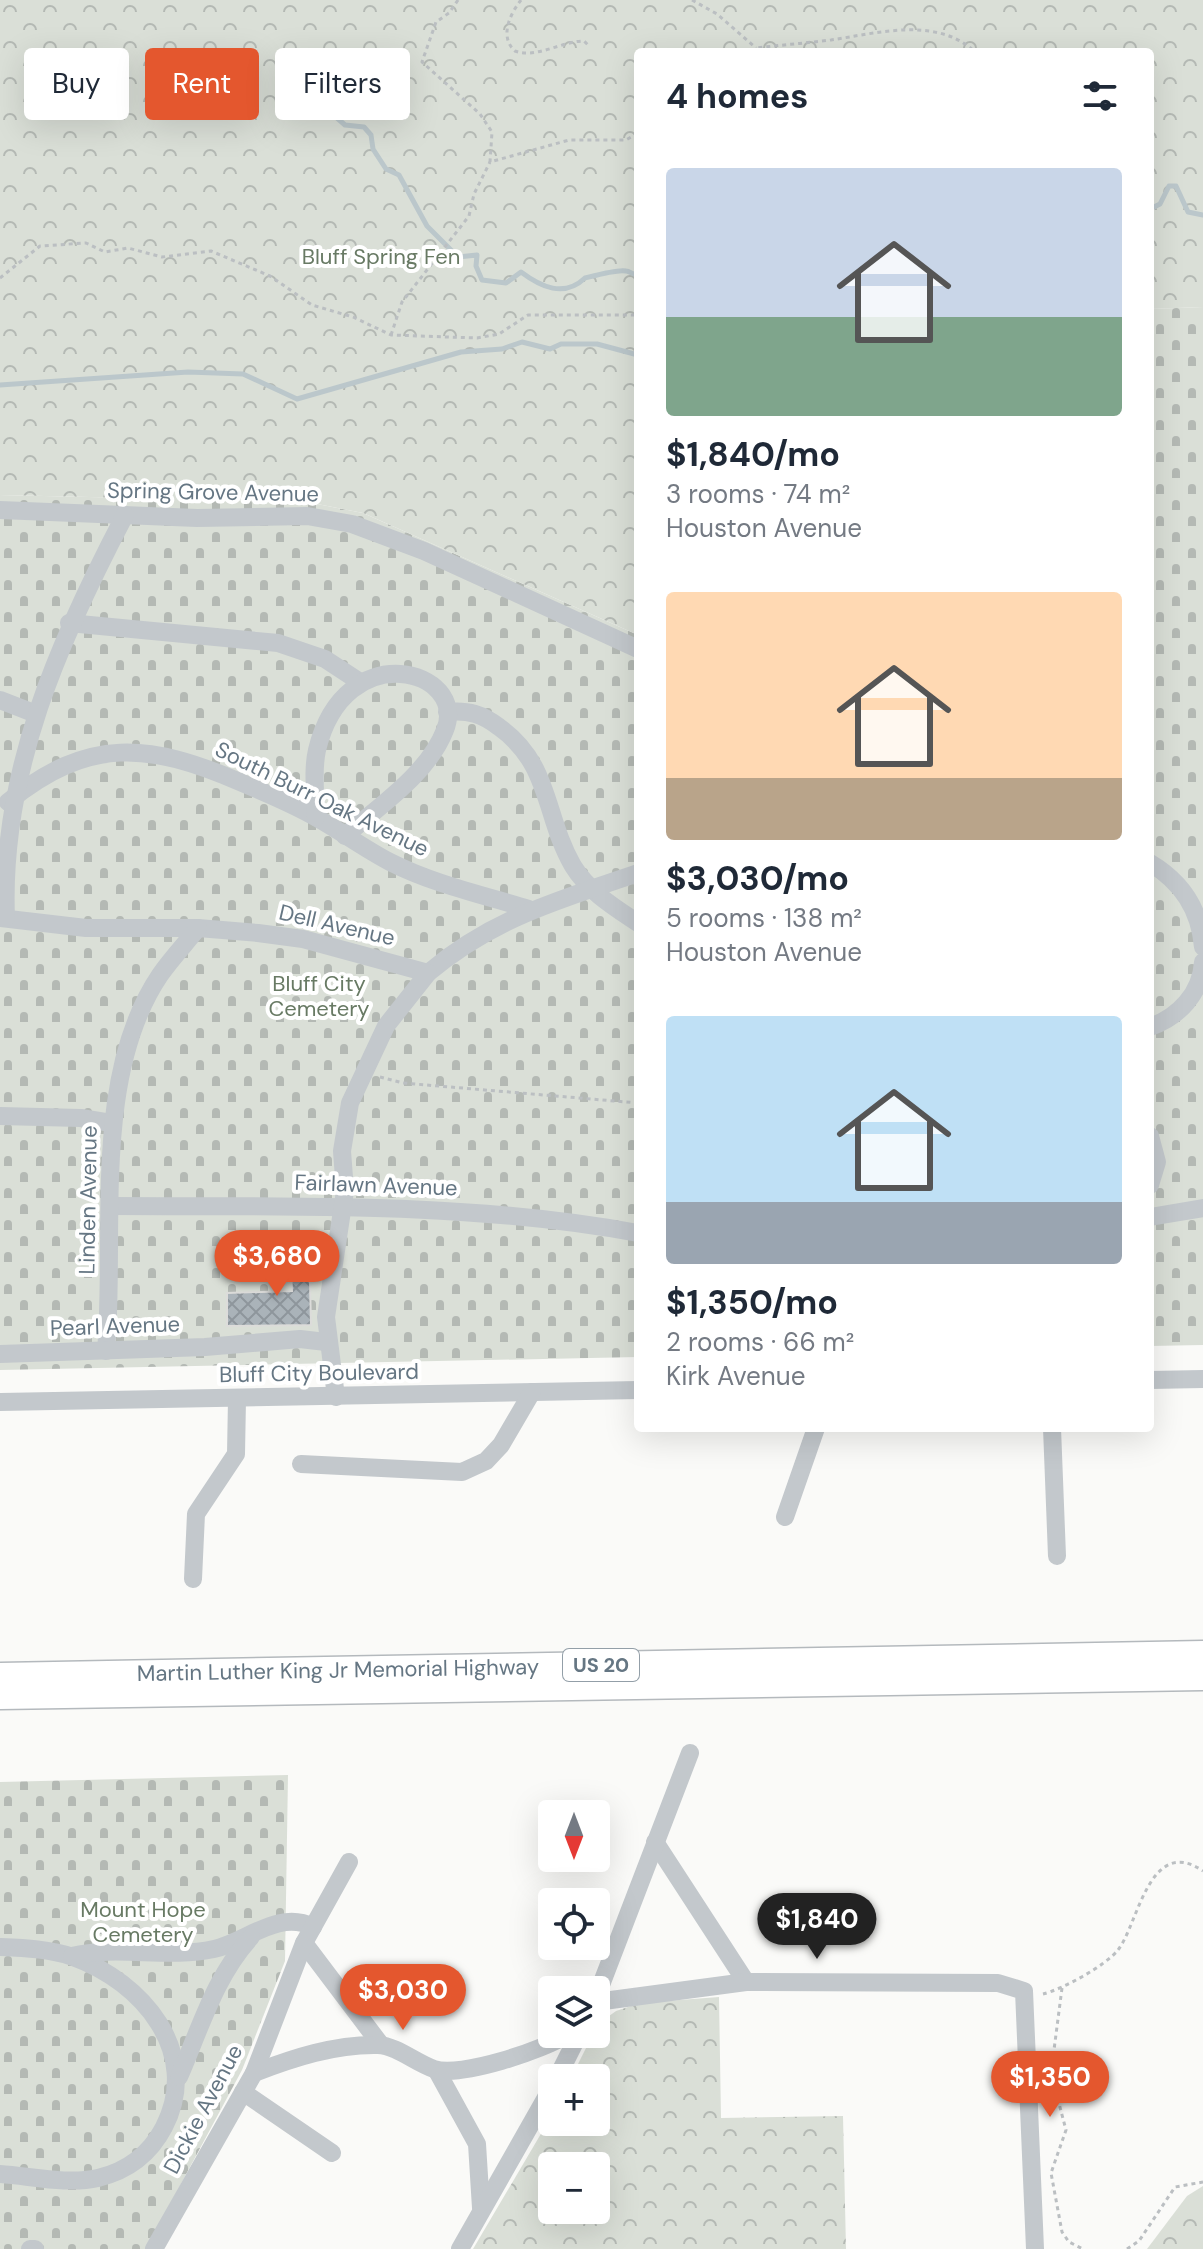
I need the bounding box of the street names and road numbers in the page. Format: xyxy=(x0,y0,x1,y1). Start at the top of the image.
street label: Spring Grove Avenue xyxy=(107,476,319,508)
street label: South Burr Oak Avenue xyxy=(210,735,434,863)
street label: Dell Avenue xyxy=(276,898,398,952)
street label: Linden Avenue xyxy=(72,1125,104,1275)
street label: Fairlawn Avenue xyxy=(294,1168,458,1202)
street label: Pearl Avenue xyxy=(49,1309,181,1343)
street label: Bluff City Boulevard xyxy=(219,1357,419,1389)
road number: US 20 xyxy=(563,1649,639,1681)
street label: Martin Luther King Jr Memorial Highway xyxy=(137,1652,539,1688)
street label: Dickie Avenue xyxy=(157,2039,249,2179)

